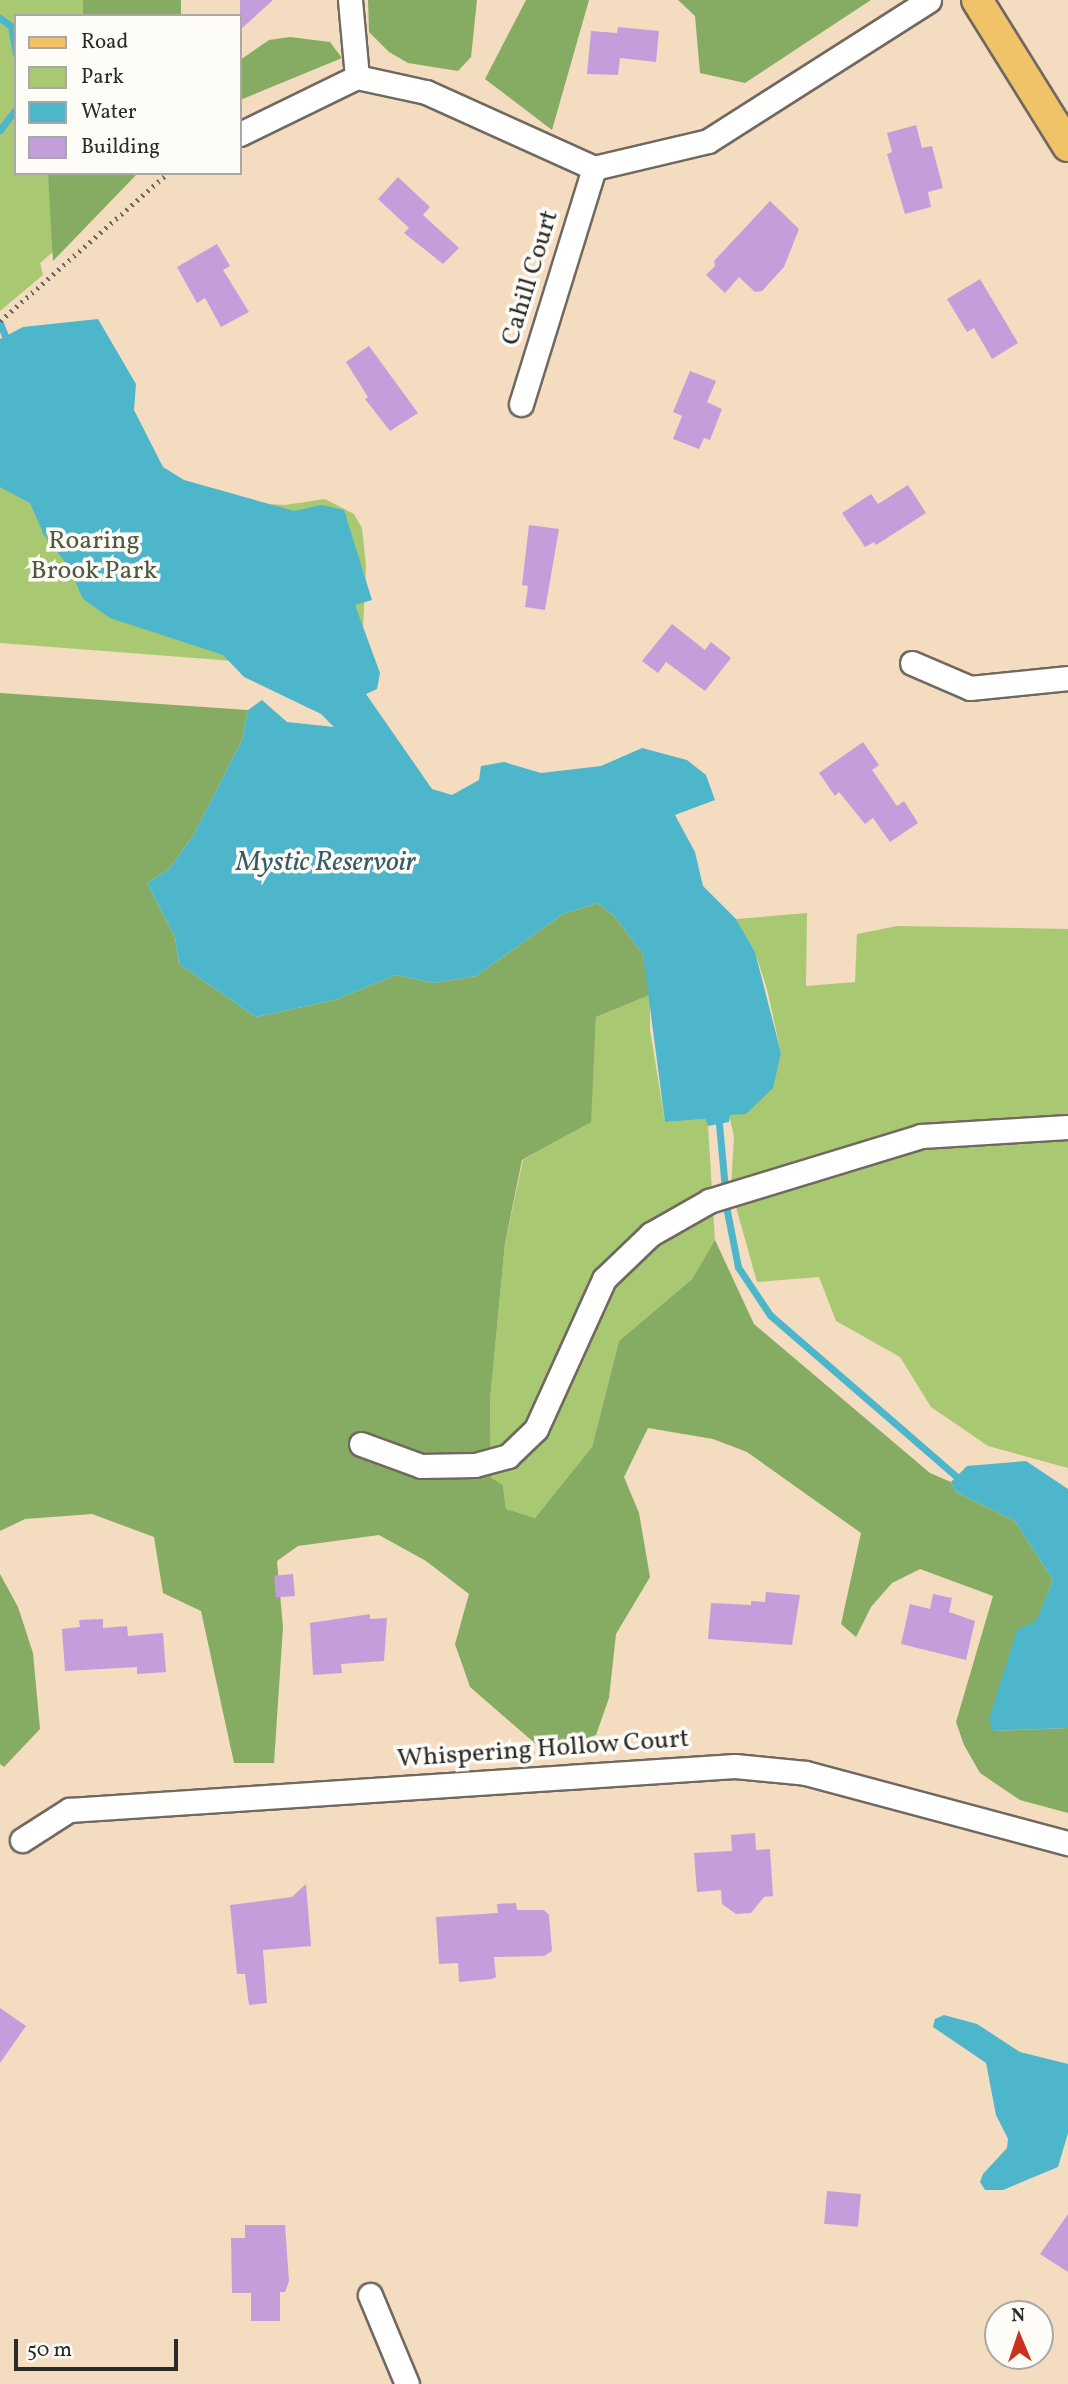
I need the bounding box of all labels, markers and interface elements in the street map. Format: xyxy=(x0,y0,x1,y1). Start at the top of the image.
legend xyxy=(14,14,242,175)
text: Road xyxy=(81,28,128,57)
text: Park xyxy=(81,63,124,92)
text: Water xyxy=(81,98,137,127)
text: Building xyxy=(81,133,160,162)
street label: Cahill Court xyxy=(496,207,566,349)
park label: Roaring Brook Park xyxy=(31,526,157,588)
water label: Mystic Reservoir xyxy=(236,846,416,880)
street label: Whispering Hollow Court xyxy=(396,1724,690,1776)
north arrow xyxy=(984,2300,1054,2370)
text: N xyxy=(1011,2303,1026,2329)
scale bar xyxy=(18,2324,182,2368)
text: 50 m xyxy=(27,2336,72,2365)

